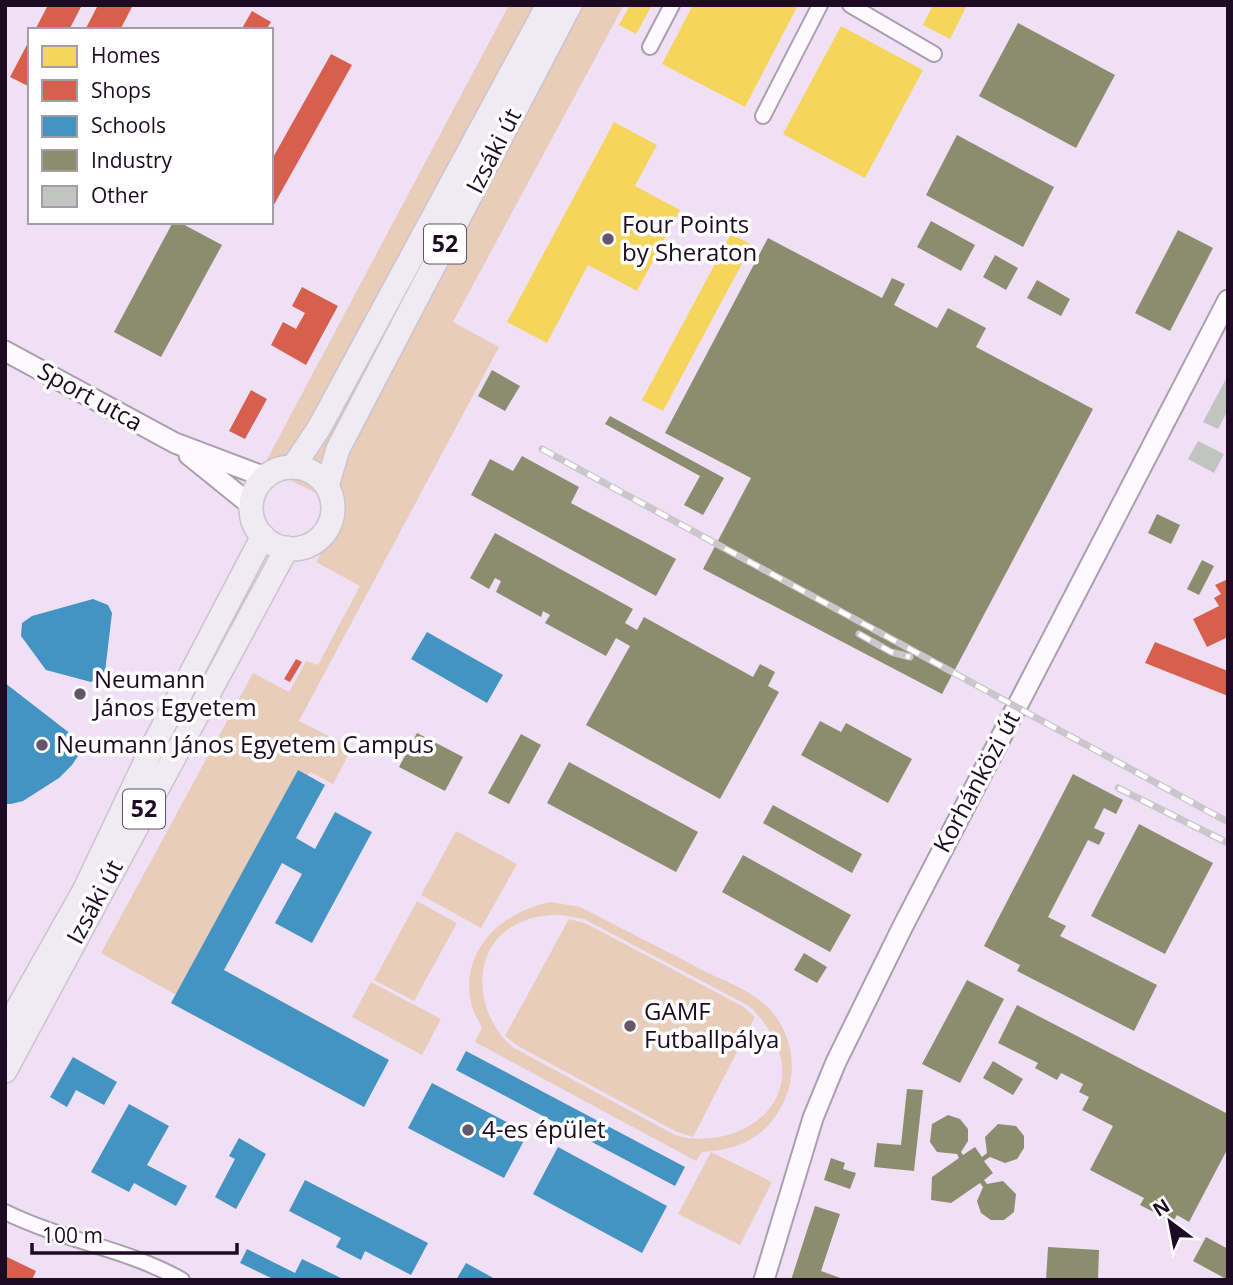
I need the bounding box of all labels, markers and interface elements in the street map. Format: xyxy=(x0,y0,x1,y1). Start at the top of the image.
legend xyxy=(28,28,273,224)
text: Homes xyxy=(91,41,160,69)
text: Shops xyxy=(91,76,151,104)
street label: Izsáki út xyxy=(457,102,528,198)
text: Schools xyxy=(91,111,166,139)
text: Industry xyxy=(91,146,173,174)
text: Other xyxy=(91,181,148,209)
place label: Four Points by Sheraton xyxy=(622,207,757,268)
road number: 52 xyxy=(424,224,466,264)
marker: Four Points by Sheraton xyxy=(600,231,616,247)
street label: Sport utca xyxy=(32,353,149,438)
place label: Neumann János Egyetem xyxy=(92,662,257,723)
marker: Neumann János Egyetem xyxy=(72,686,88,702)
street label: Korhánközi út xyxy=(925,705,1027,858)
place label: Neumann János Egyetem Campus xyxy=(56,727,434,760)
marker: Neumann János Egyetem Campus xyxy=(34,737,50,753)
road number: 52 xyxy=(123,790,165,828)
street label: Izsáki út xyxy=(58,853,130,949)
place label: GAMF Futballpálya xyxy=(644,994,779,1055)
marker: GAMF Futballpálya xyxy=(622,1018,638,1034)
place label: 4-es épület xyxy=(482,1112,606,1145)
marker: 4-es épület xyxy=(460,1122,476,1138)
north arrow xyxy=(1135,1187,1205,1257)
text: N xyxy=(1148,1192,1174,1223)
scale bar xyxy=(32,1212,236,1256)
text: 100 m xyxy=(42,1221,103,1249)

